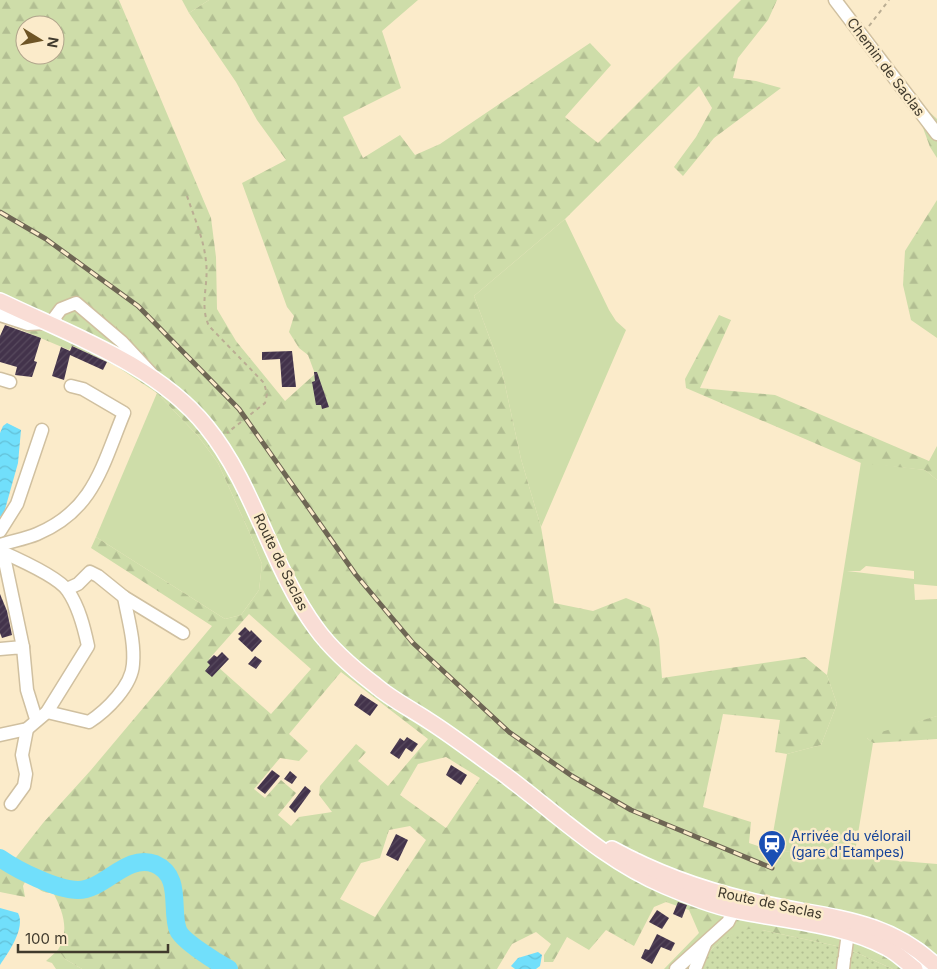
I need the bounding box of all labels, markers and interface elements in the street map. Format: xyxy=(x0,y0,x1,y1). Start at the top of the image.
street label: Chemin de Saclas xyxy=(844,14,929,119)
north arrow xyxy=(15,15,65,65)
text: N xyxy=(44,36,63,49)
street label: Route de Saclas xyxy=(251,510,312,613)
place label: Arrivée du vélorail (gare d'Etampes) xyxy=(791,827,911,860)
station icon: Arrivée du vélorail (gare d'Etampes) xyxy=(757,829,787,868)
street label: Route de Saclas xyxy=(716,883,824,922)
scale bar xyxy=(18,922,168,954)
text: 100 m xyxy=(25,929,67,948)

